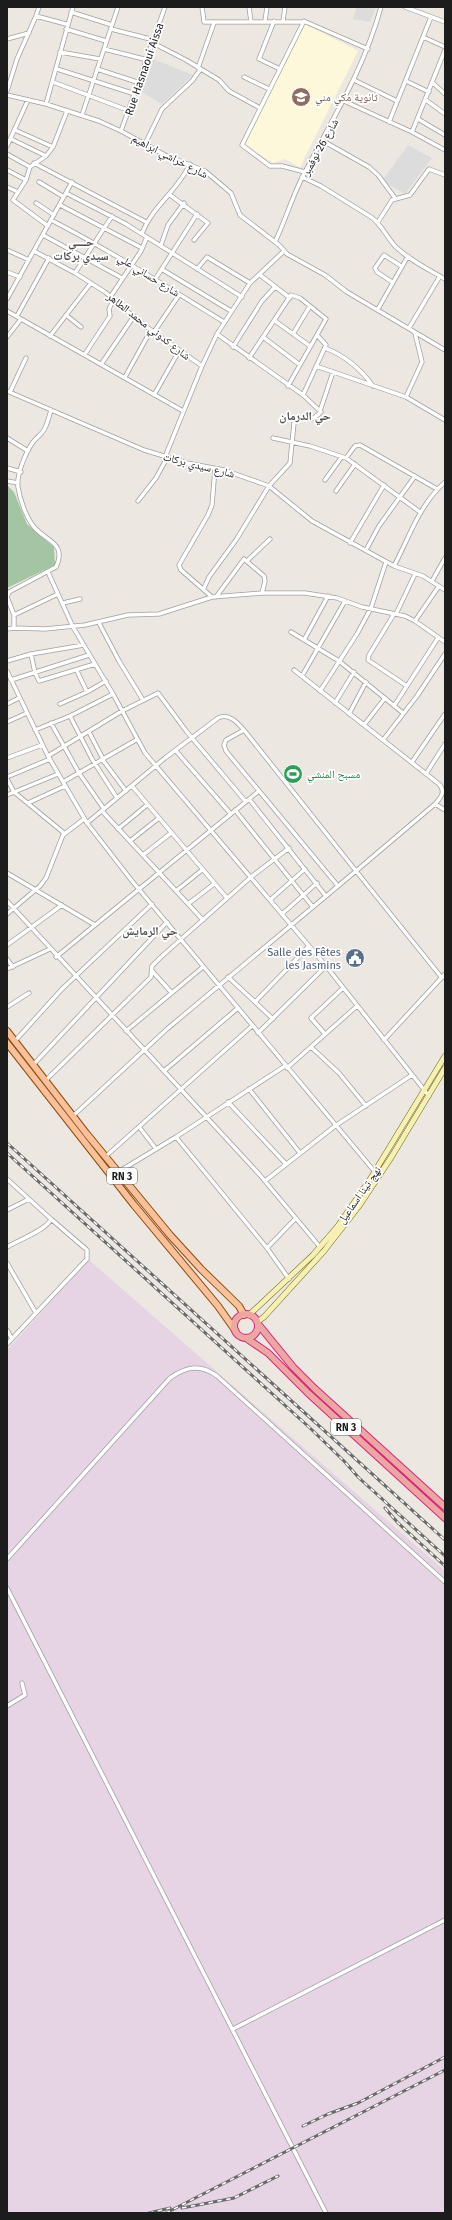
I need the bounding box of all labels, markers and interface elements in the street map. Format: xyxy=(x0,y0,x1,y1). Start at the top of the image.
street label: Rue Hasnaoui Aissa xyxy=(123,21,166,117)
school or university icon: ثانوية مكي مني xyxy=(290,86,312,108)
place label: ثانوية مكي مني xyxy=(315,91,378,106)
street label: شارع 26 نوفمبر xyxy=(299,117,341,179)
street label: شارع خراشي ابراهيم xyxy=(129,132,210,183)
district label: حــــي سيدي بركات xyxy=(53,235,109,266)
street label: شارع حساني علي xyxy=(115,251,182,301)
street label: شارع كدوني محمد الطاهر xyxy=(103,289,193,364)
district label: حي الدرمان xyxy=(279,409,331,426)
street label: شارع سيدي بركات xyxy=(161,450,236,482)
sports icon: مسبح المنشي xyxy=(282,763,304,785)
place label: مسبح المنشي xyxy=(307,768,360,783)
district label: حي الرمايش xyxy=(122,924,178,941)
place label: Salle des Fêtes les Jasmins xyxy=(267,946,341,972)
public building icon: Salle des Fêtes les Jasmins xyxy=(344,947,366,969)
street label: نهج تينا اسماعيل xyxy=(335,1164,384,1227)
road number: RN 3 xyxy=(107,1168,137,1184)
road number: RN 3 xyxy=(331,1419,361,1435)

